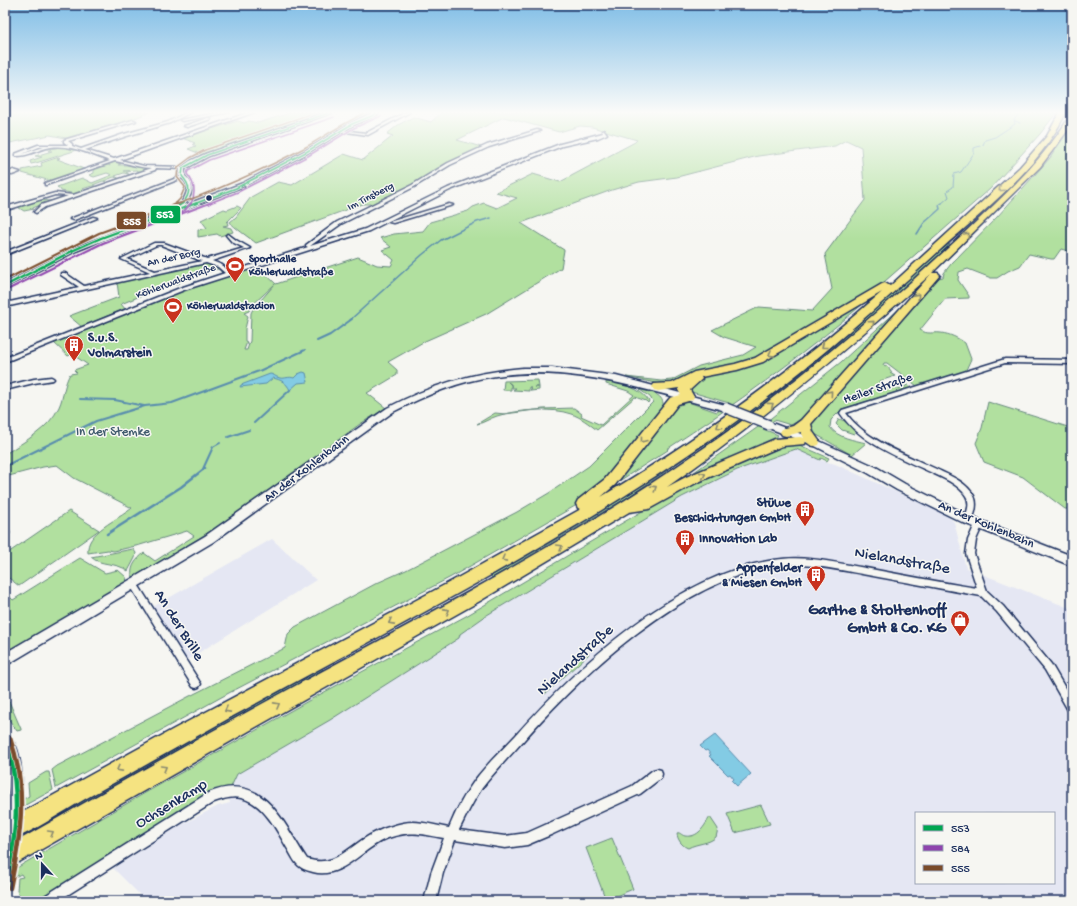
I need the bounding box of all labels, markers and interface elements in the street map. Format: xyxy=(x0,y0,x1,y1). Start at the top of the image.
street label: Im Tinsberg xyxy=(346,180,396,214)
one-way arrow xyxy=(998,185,1006,192)
unlabelled marker xyxy=(204,193,214,203)
line badge: 553 xyxy=(150,205,181,224)
text: 553 xyxy=(156,210,174,222)
line badge: 555 xyxy=(116,211,147,230)
text: 555 xyxy=(123,217,141,229)
one-way arrow xyxy=(962,232,970,240)
street label: An der Borg xyxy=(146,246,202,270)
place label: Sporthalle Köhlerwaldstraße xyxy=(248,253,334,279)
sports icon: Sporthalle Köhlerwaldstraße xyxy=(224,255,246,283)
street label: Köhlerwaldstraße xyxy=(134,262,218,302)
one-way arrow xyxy=(912,293,919,301)
sports icon: Köhlerwaldstadion xyxy=(162,296,184,324)
place label: Köhlerwaldstadion xyxy=(186,300,275,313)
one-way arrow xyxy=(867,320,875,327)
place label: S.u.S. Volmarstein xyxy=(87,331,153,361)
building icon: S.u.S. Volmarstein xyxy=(63,334,85,362)
one-way arrow xyxy=(821,342,828,349)
one-way arrow xyxy=(767,349,775,356)
street label: Heiler Straße xyxy=(842,370,915,408)
one-way arrow xyxy=(826,391,833,398)
one-way arrow xyxy=(767,403,774,410)
one-way arrow xyxy=(716,421,723,429)
park label: In der Stemke xyxy=(76,425,150,440)
street label: An der Kohlenbahn xyxy=(261,432,353,506)
one-way arrow xyxy=(641,435,648,442)
one-way arrow xyxy=(699,472,706,480)
one-way arrow xyxy=(650,485,657,493)
place label: Stüwe Beschichtungen GmbH xyxy=(674,496,792,526)
street label: An der Kohlenbahn xyxy=(936,498,1037,552)
building icon: Stüwe Beschichtungen GmbH xyxy=(794,499,816,527)
building icon: Innovation Lab xyxy=(674,528,696,556)
place label: Innovation Lab xyxy=(699,532,777,547)
one-way arrow xyxy=(555,544,563,551)
street label: Nielandstraße xyxy=(853,544,952,580)
one-way arrow xyxy=(501,554,508,562)
place label: Appenfelder & Miesen GmbH xyxy=(722,560,803,591)
building icon: Appenfelder & Miesen GmbH xyxy=(805,564,827,592)
street label: An der Brille xyxy=(149,587,208,666)
place label: Garthe & Stoltenhoff GmbH & Co. KG xyxy=(808,601,948,639)
one-way arrow xyxy=(443,609,450,616)
shop icon: Garthe & Stoltenhoff GmbH & Co. KG xyxy=(949,609,971,637)
one-way arrow xyxy=(387,617,395,624)
street label: Nielandstraße xyxy=(534,621,619,700)
one-way arrow xyxy=(273,703,280,710)
one-way arrow xyxy=(224,705,231,713)
one-way arrow xyxy=(116,764,123,771)
one-way arrow xyxy=(159,766,167,773)
street label: Ochsenkamp xyxy=(133,776,212,834)
legend xyxy=(915,812,1055,884)
text: 553 xyxy=(951,823,970,837)
one-way arrow xyxy=(47,831,54,838)
text: 584 xyxy=(951,843,970,857)
north arrow xyxy=(22,844,62,884)
text: N xyxy=(34,850,45,863)
text: 555 xyxy=(951,863,970,877)

